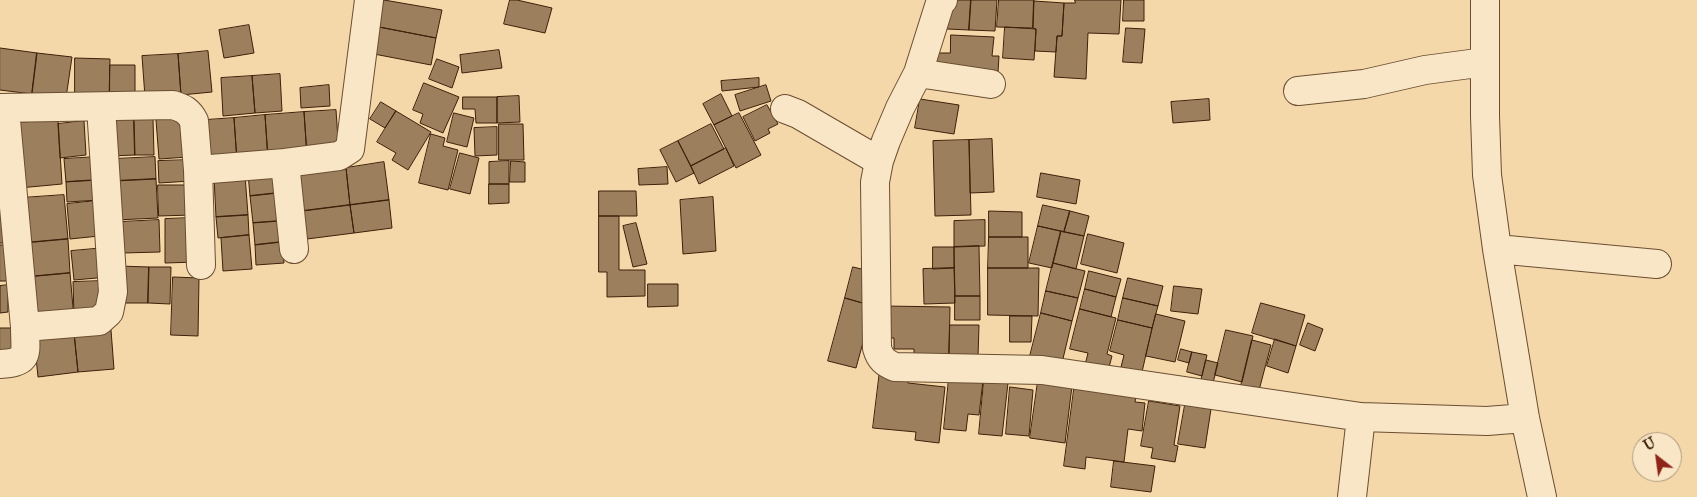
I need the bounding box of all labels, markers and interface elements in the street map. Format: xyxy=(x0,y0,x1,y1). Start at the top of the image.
north arrow xyxy=(1632,432,1682,482)
text: U xyxy=(1641,434,1659,455)

